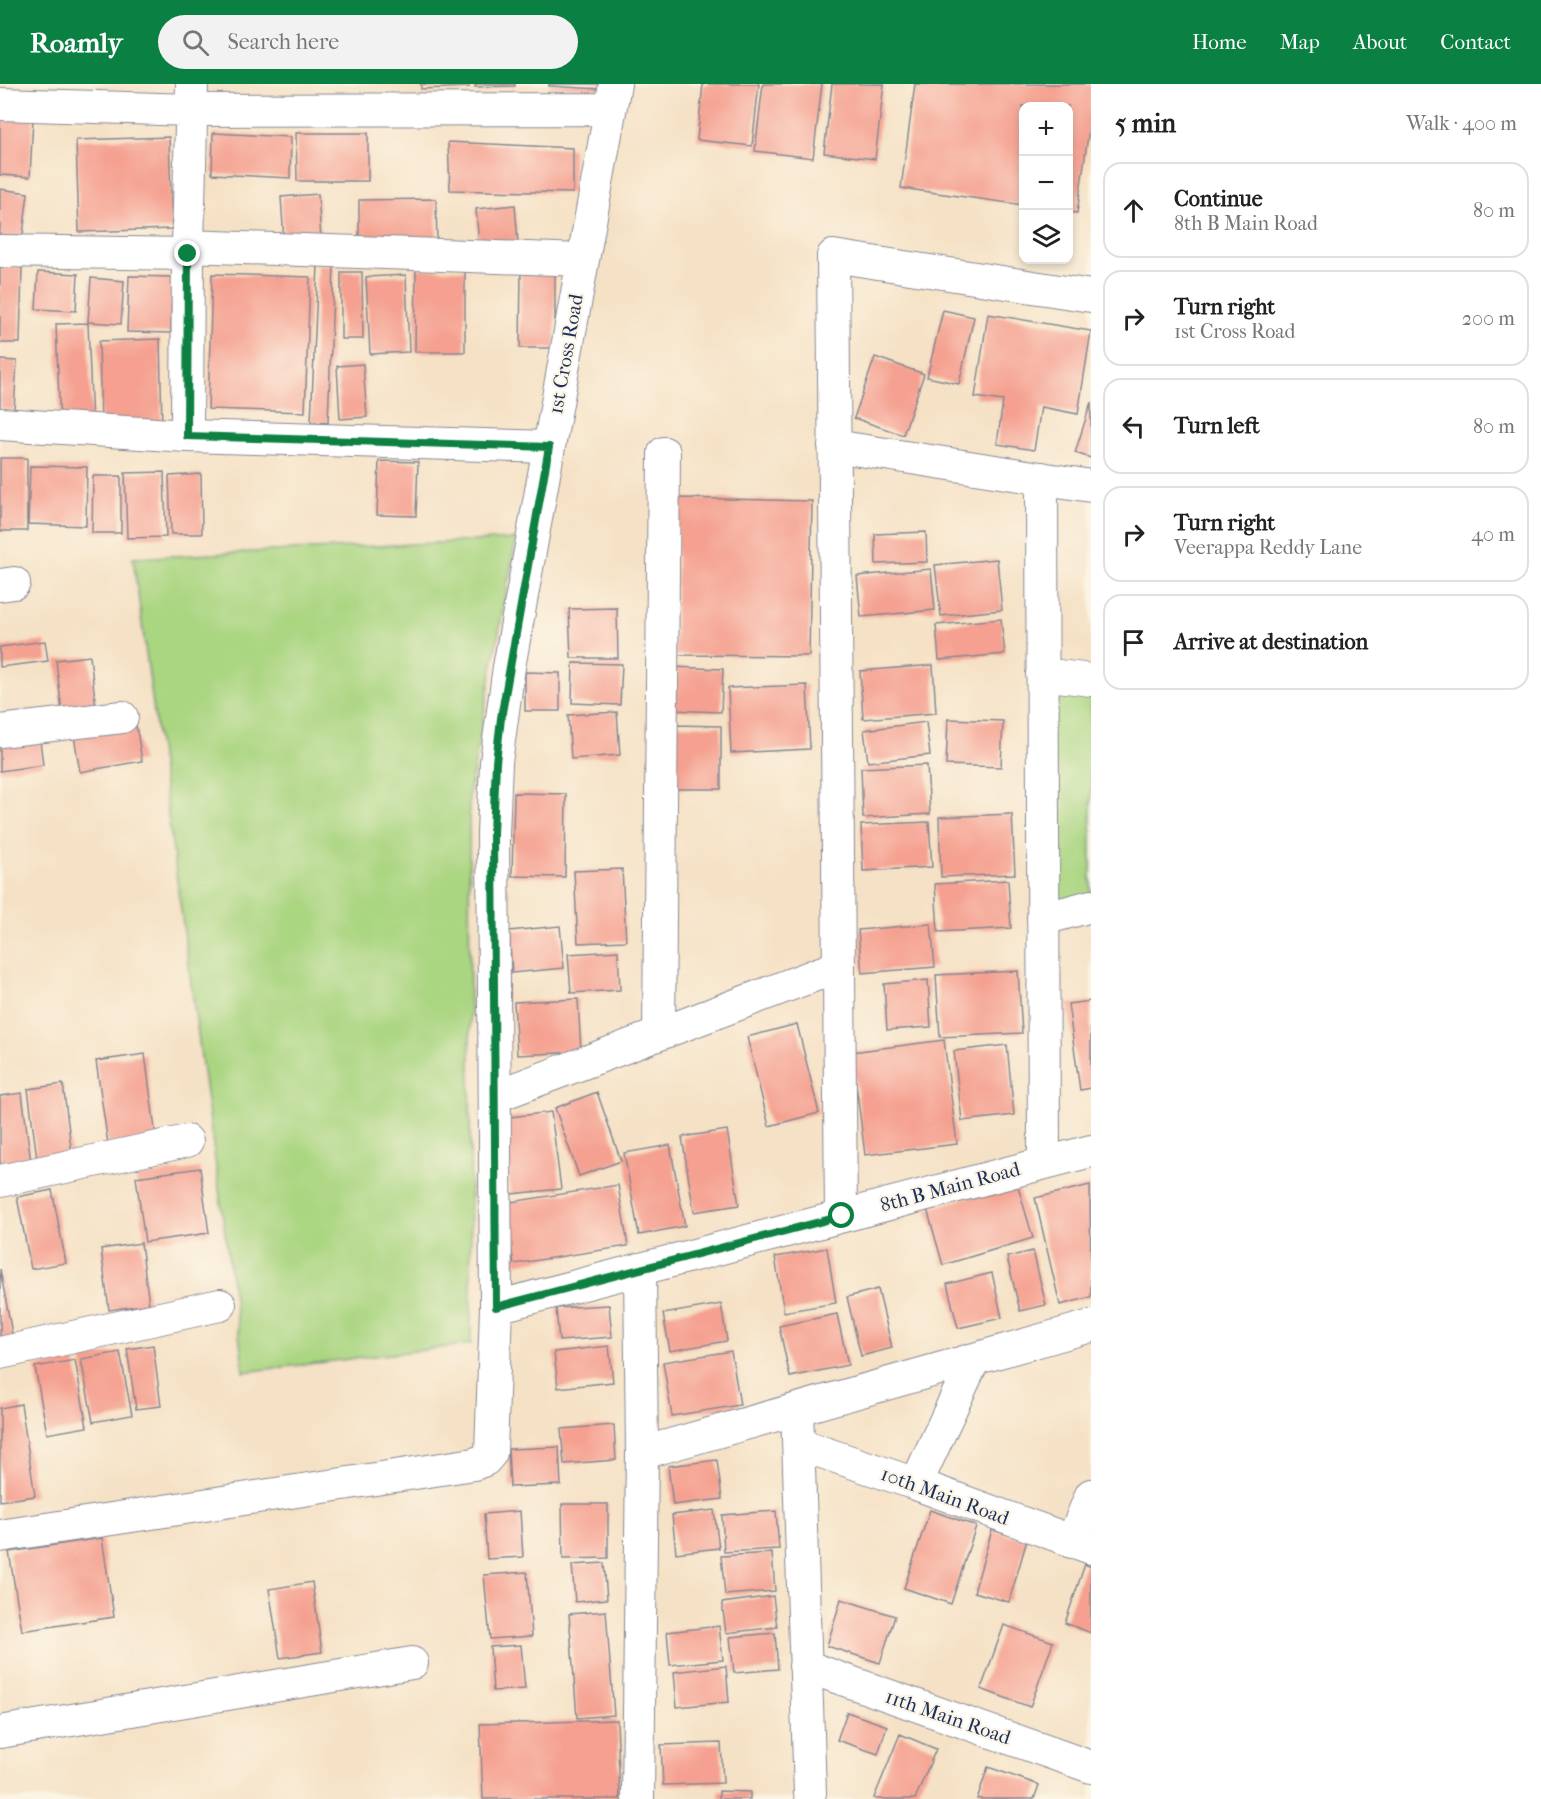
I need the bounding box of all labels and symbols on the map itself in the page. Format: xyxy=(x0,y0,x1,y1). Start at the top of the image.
route end xyxy=(174,240,200,266)
street label: 1st Cross Road xyxy=(544,291,588,416)
street label: 8th B Main Road xyxy=(878,1157,1024,1217)
route start xyxy=(828,1202,854,1228)
street label: 10th Main Road xyxy=(878,1462,1013,1530)
street label: 11th Main Road xyxy=(882,1685,1015,1750)

